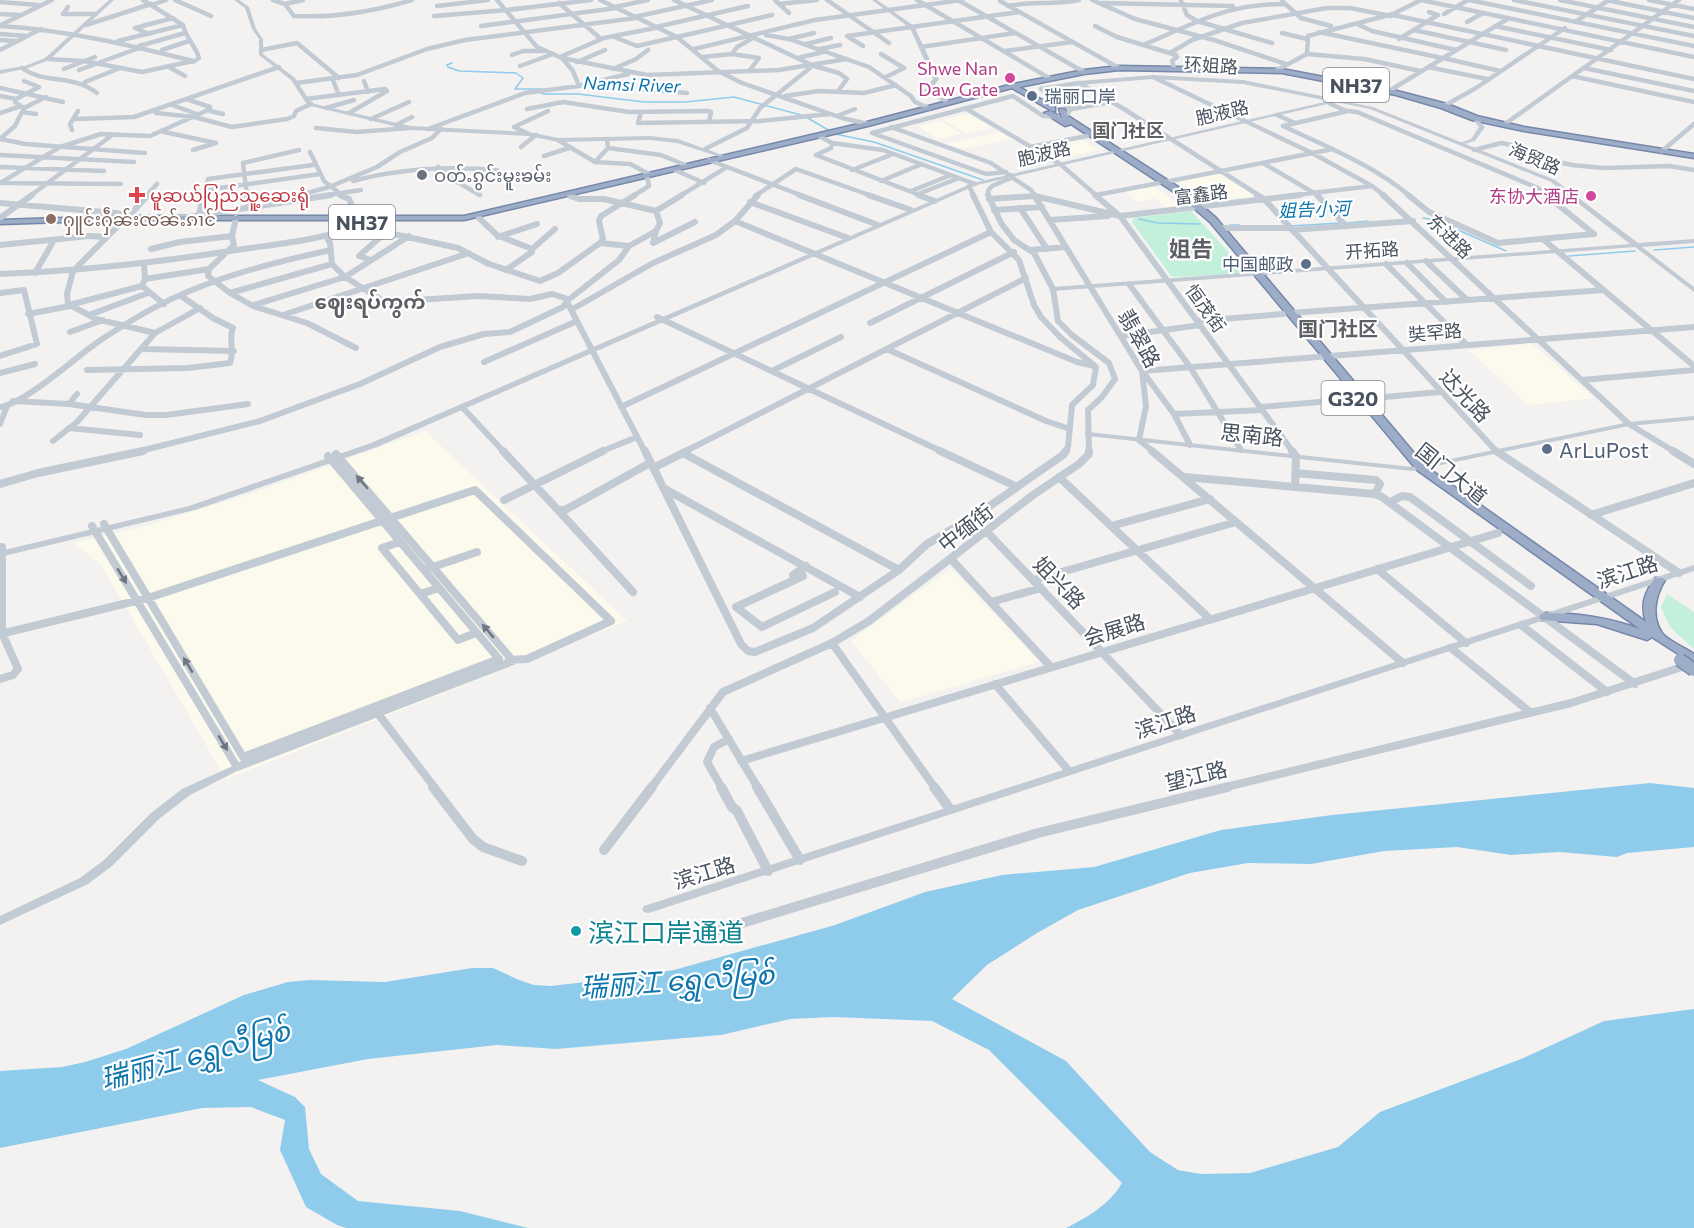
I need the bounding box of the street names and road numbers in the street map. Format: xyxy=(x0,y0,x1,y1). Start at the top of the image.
street label: 环姐路 xyxy=(1183,52,1239,78)
road number: NH37 xyxy=(1323,68,1389,102)
street label: 胞液路 xyxy=(1193,95,1251,129)
street label: 胞波路 xyxy=(1015,136,1073,170)
street label: 海贸路 xyxy=(1506,137,1564,179)
street label: 富鑫路 xyxy=(1173,180,1229,208)
road number: NH37 xyxy=(329,205,395,239)
street label: 东进路 xyxy=(1423,209,1477,263)
street label: 开拓路 xyxy=(1344,237,1400,263)
street label: 恒茂街 xyxy=(1181,280,1231,336)
street label: 翡翠路 xyxy=(1114,304,1166,372)
street label: 奘罕路 xyxy=(1407,319,1463,345)
street label: 达光路 xyxy=(1435,363,1497,427)
road number: G320 xyxy=(1322,381,1384,415)
street label: 思南路 xyxy=(1219,418,1285,450)
street label: 国门大道 xyxy=(1411,437,1493,509)
street label: 中缅街 xyxy=(932,498,998,556)
street label: 滨江路 xyxy=(1593,549,1661,593)
street label: 姐兴路 xyxy=(1029,551,1091,613)
street label: 会展路 xyxy=(1080,608,1148,650)
street label: 滨江路 xyxy=(1131,699,1199,743)
street label: 望江路 xyxy=(1162,755,1230,795)
street label: 滨江路 xyxy=(670,851,738,893)

